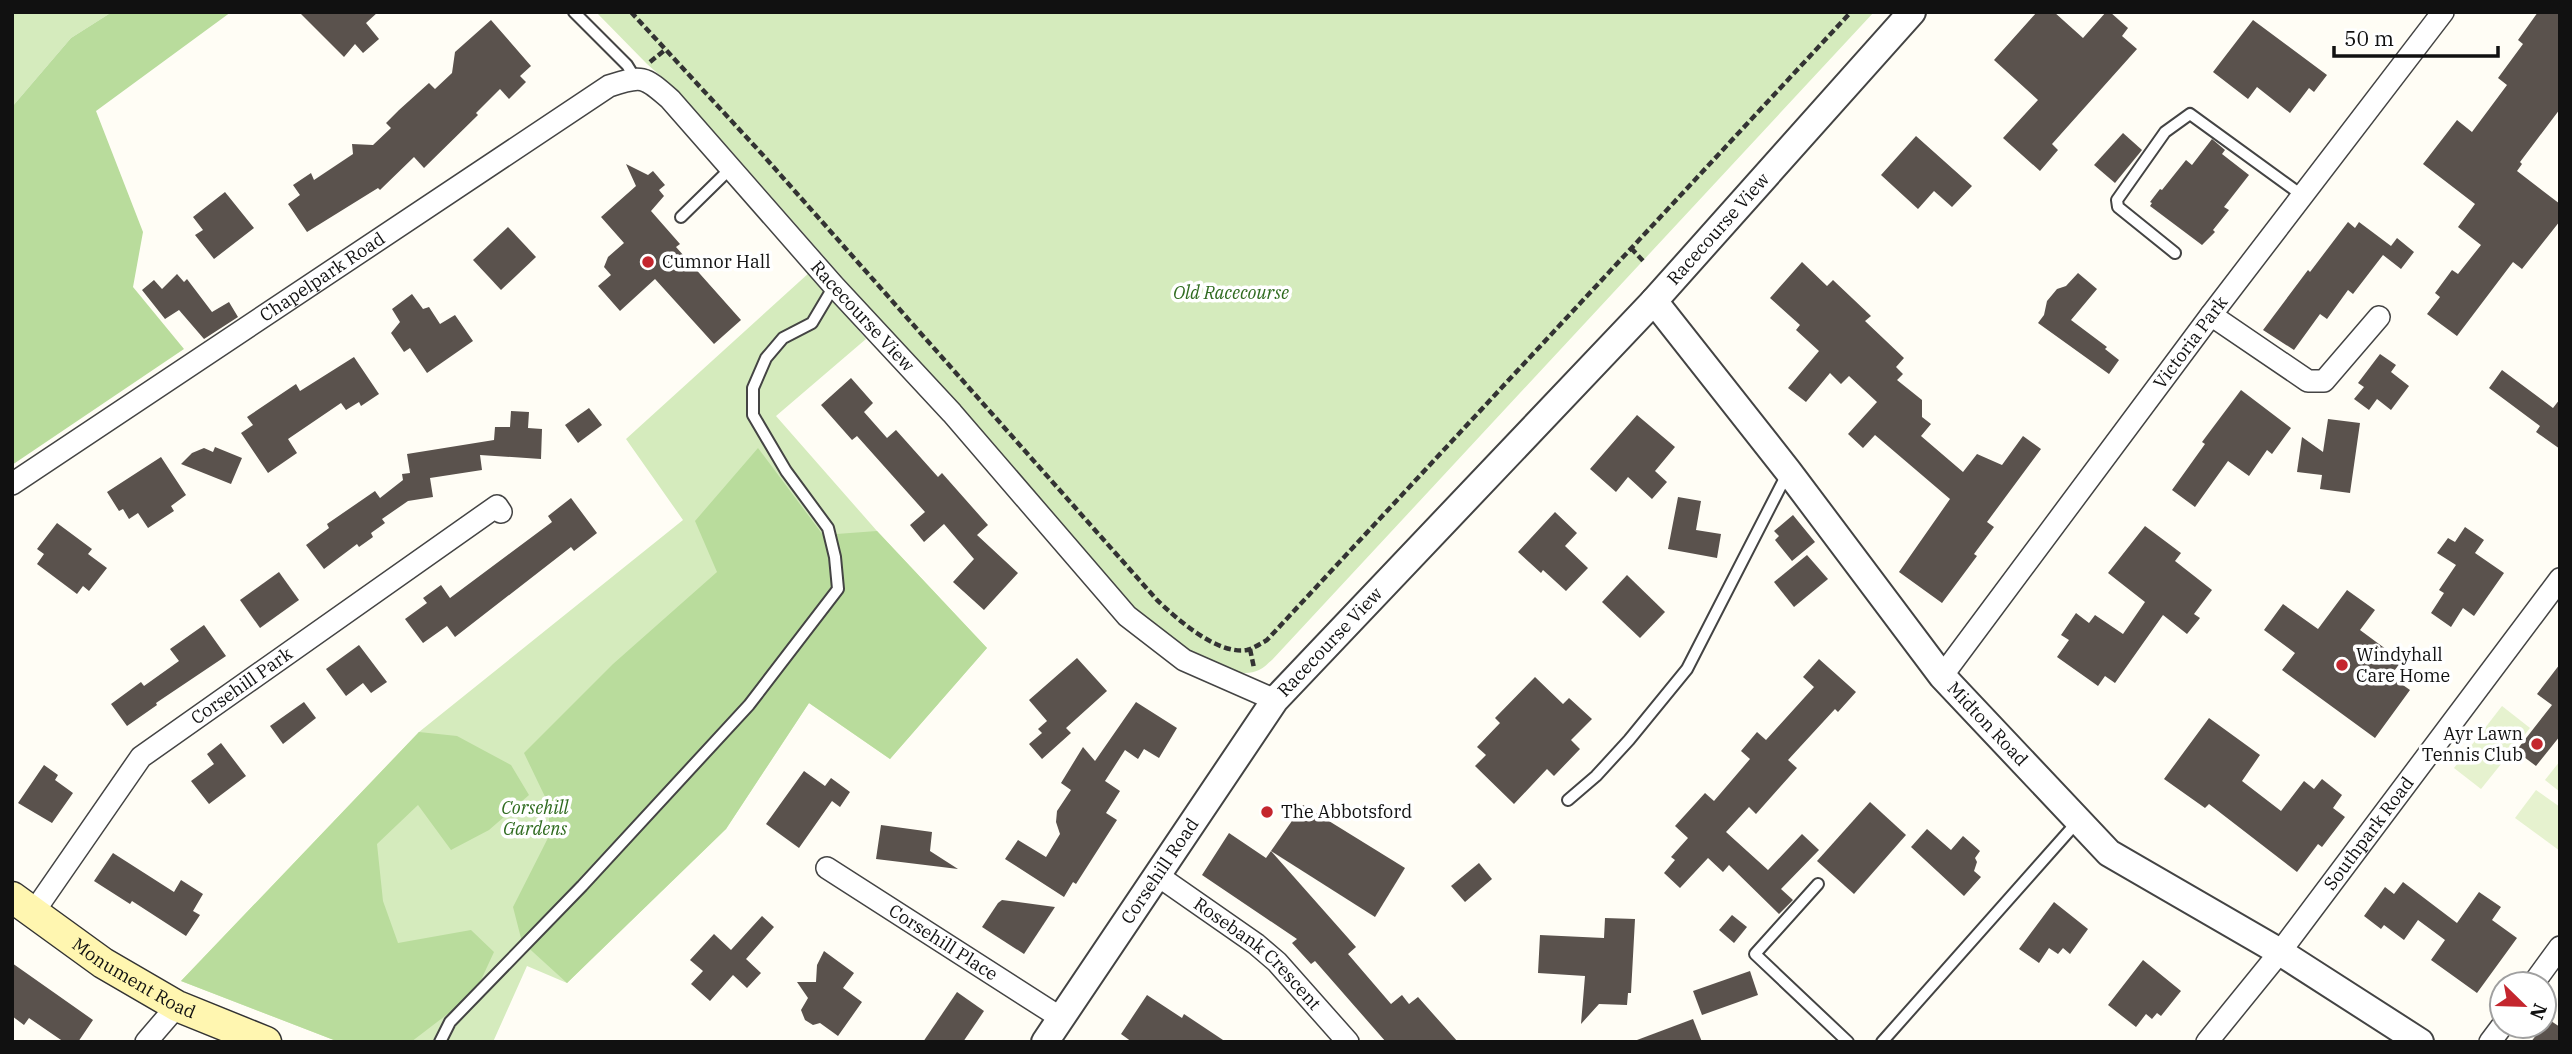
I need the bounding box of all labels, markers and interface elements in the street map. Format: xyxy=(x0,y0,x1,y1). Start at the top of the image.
scale bar xyxy=(2334,14,2498,58)
text: 50 m xyxy=(2344,24,2394,52)
street label: Racecourse View xyxy=(1662,168,1774,290)
street label: Chapelpark Road xyxy=(255,227,389,327)
place label: Cumnor Hall xyxy=(662,250,771,273)
marker: Cumnor Hall xyxy=(640,254,656,270)
street label: Racecourse View xyxy=(806,256,920,376)
park label: Old Racecourse xyxy=(1173,281,1289,304)
street label: Victoria Park xyxy=(2148,291,2233,393)
street label: Racecourse View xyxy=(1272,582,1387,701)
street label: Corsehill Park xyxy=(186,642,297,729)
place label: Windyhall Care Home xyxy=(2356,643,2450,687)
marker: Windyhall Care Home xyxy=(2334,657,2350,673)
street label: Midton Road xyxy=(1943,677,2033,771)
place label: Ayr Lawn Tennis Club xyxy=(2422,722,2523,766)
marker: Ayr Lawn Tennis Club xyxy=(2529,736,2545,752)
street label: Southpark Road xyxy=(2318,772,2419,895)
park label: Corsehill Gardens xyxy=(501,796,570,840)
place label: The Abbotsford xyxy=(1281,800,1412,823)
marker: The Abbotsford xyxy=(1259,804,1275,820)
street label: Corsehill Road xyxy=(1116,813,1203,928)
street label: Rosebank Crescent xyxy=(1189,892,1326,1015)
street label: Corsehill Place xyxy=(885,899,1002,986)
street label: Monument Road xyxy=(68,932,199,1023)
north arrow xyxy=(2488,970,2558,1040)
text: N xyxy=(2525,1000,2553,1023)

